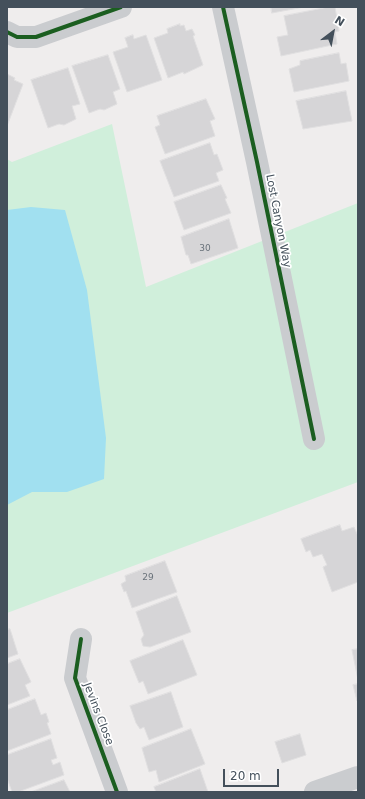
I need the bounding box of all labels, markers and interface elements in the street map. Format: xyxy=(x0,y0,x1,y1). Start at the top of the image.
north arrow xyxy=(313,12,353,52)
text: N xyxy=(332,13,347,29)
street label: Lost Canyon Way xyxy=(262,173,294,269)
house number: 30 xyxy=(199,244,211,254)
house number: 29 xyxy=(142,573,154,583)
street label: Jevins Close xyxy=(80,681,116,747)
scale bar xyxy=(225,761,281,787)
text: 20 m xyxy=(230,769,261,783)

